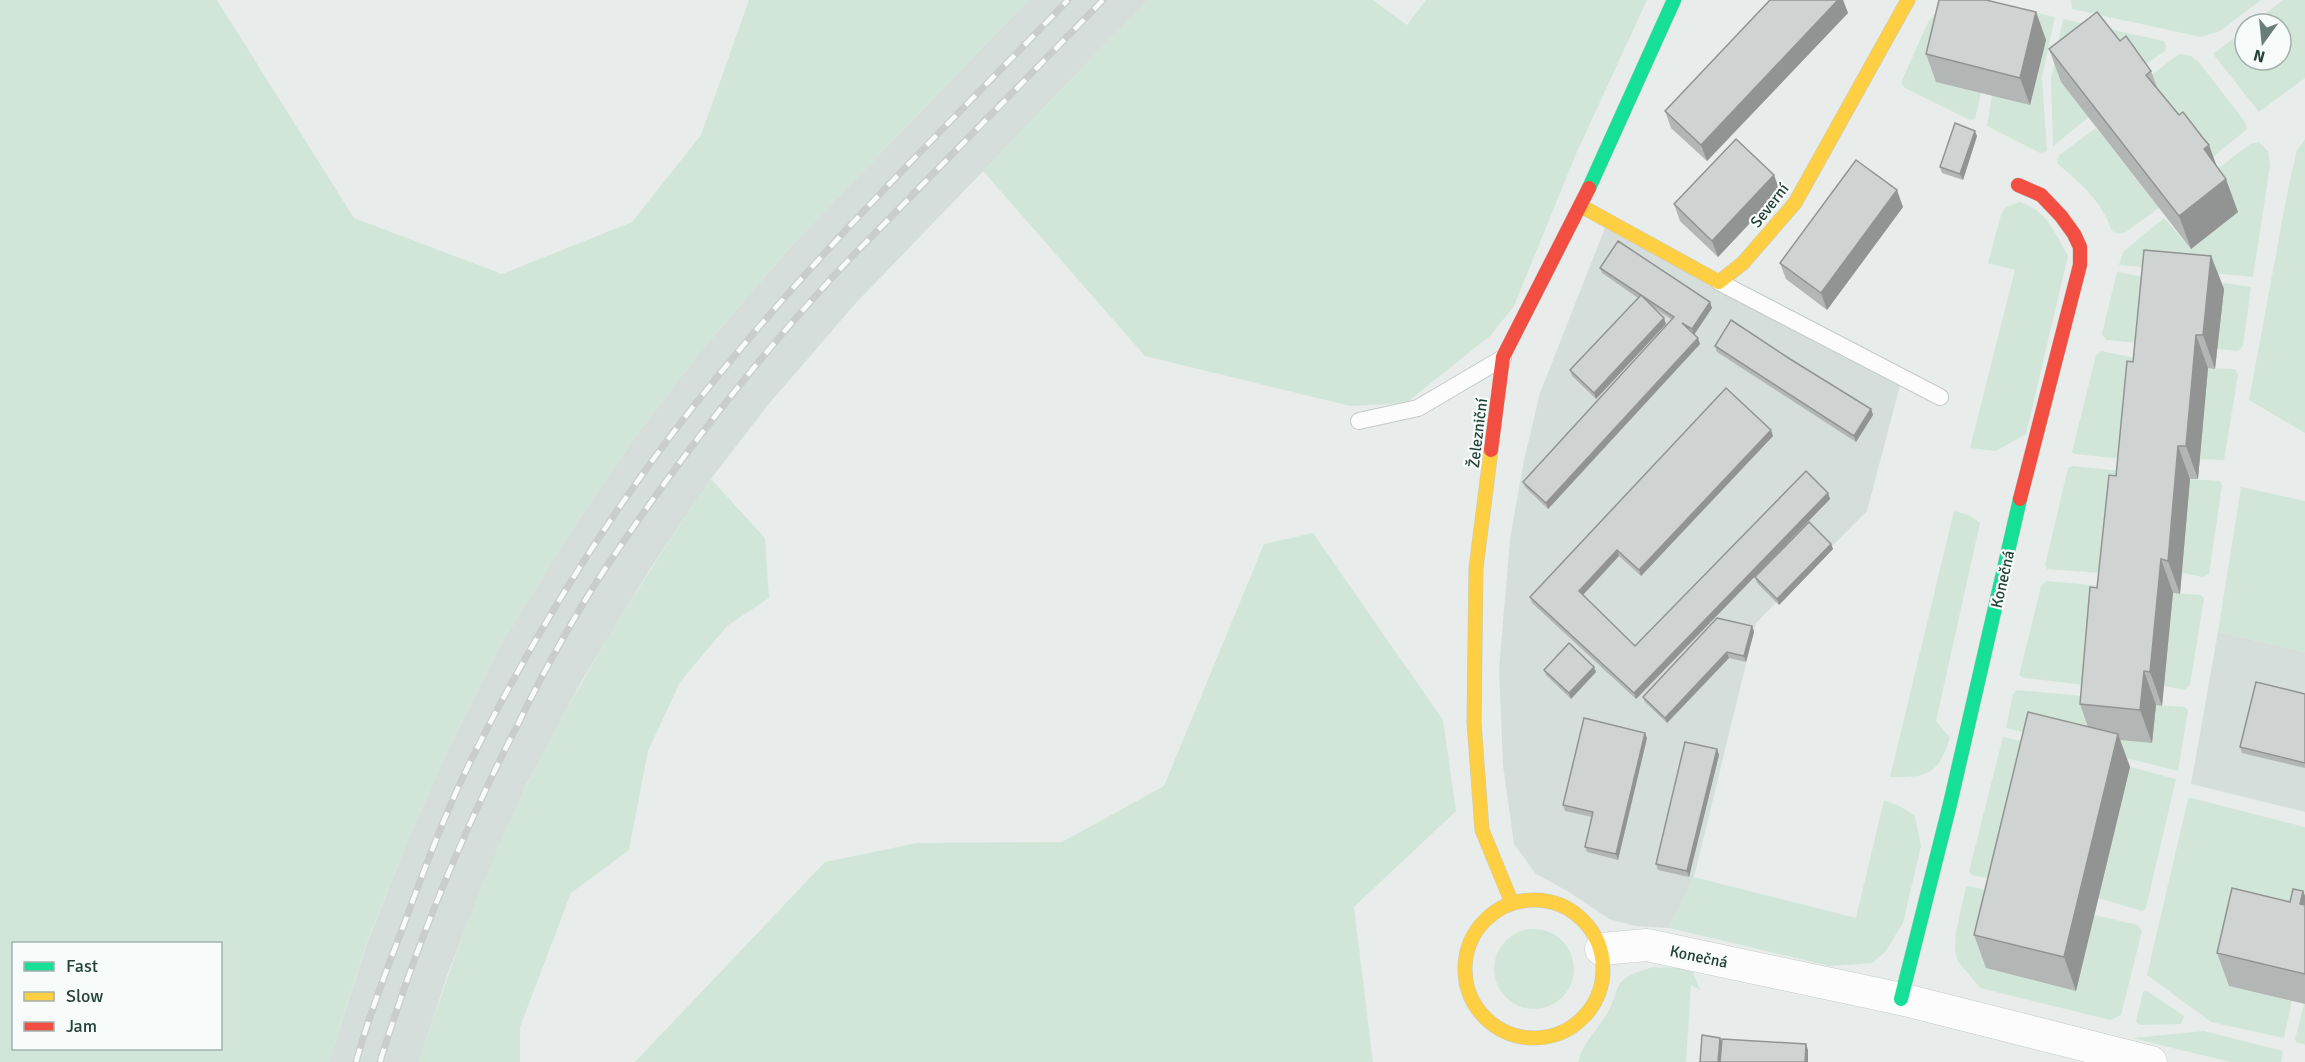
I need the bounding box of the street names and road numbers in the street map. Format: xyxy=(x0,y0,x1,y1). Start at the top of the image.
street label: Severní xyxy=(1746,179,1794,232)
street label: Železniční xyxy=(1464,397,1492,469)
street label: Konečná xyxy=(1987,548,2019,610)
street label: Konečná xyxy=(1668,941,1730,973)

